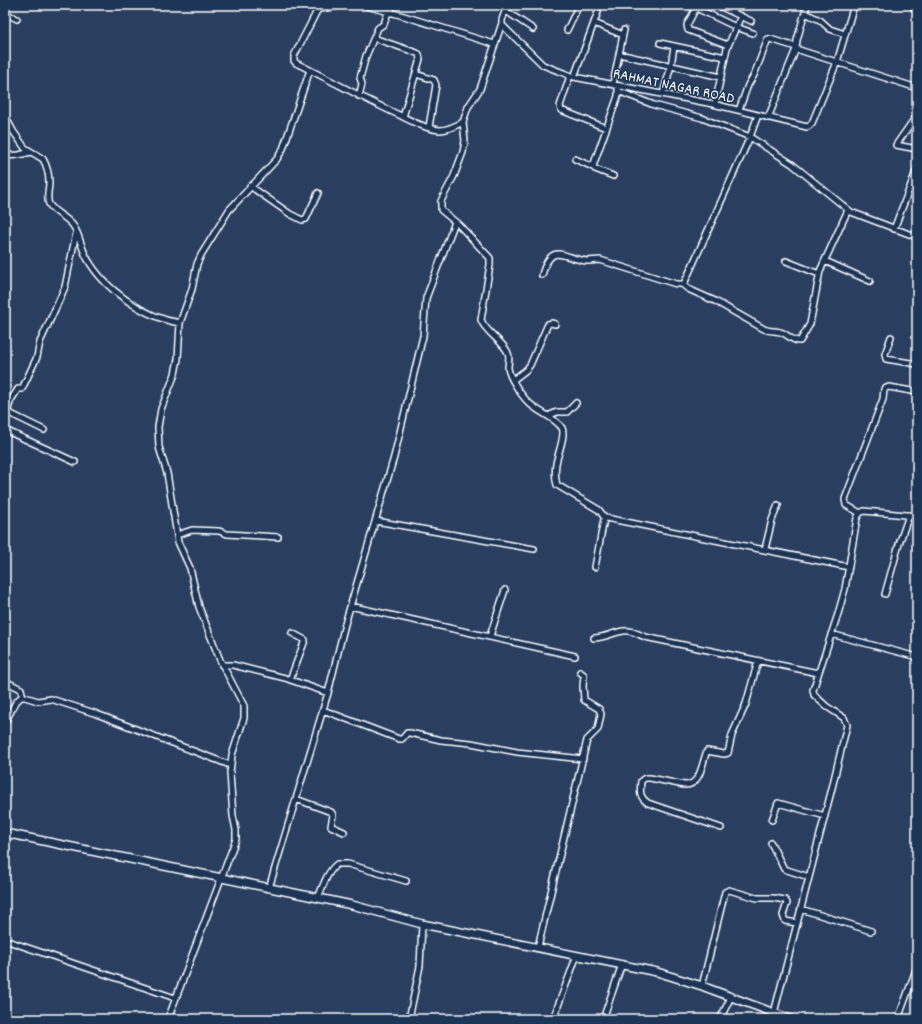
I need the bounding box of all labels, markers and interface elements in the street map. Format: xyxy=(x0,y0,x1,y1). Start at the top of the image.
street label: RAHMAT NAGAR ROAD xyxy=(611,63,737,111)

